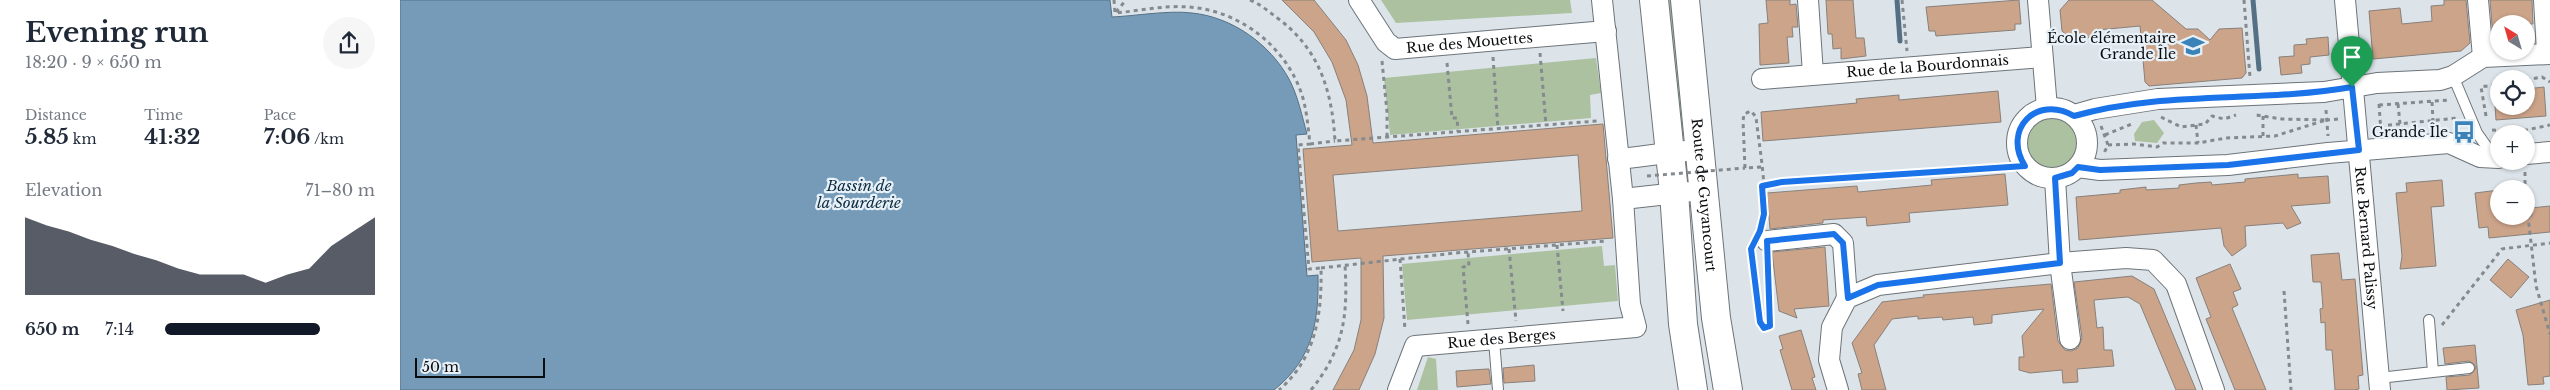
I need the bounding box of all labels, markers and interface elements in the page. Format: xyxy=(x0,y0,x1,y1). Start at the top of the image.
text: Evening run xyxy=(25,15,209,50)
north arrow xyxy=(2490,15,2535,60)
map controls xyxy=(2490,15,2535,225)
button: share xyxy=(323,17,375,69)
street label: Rue des Mouettes xyxy=(1405,28,1533,57)
place label: École élémentaire Grande Île xyxy=(2047,29,2176,63)
school or university icon: École élémentaire Grande Île xyxy=(2180,33,2206,59)
pin xyxy=(2331,36,2373,87)
icon: arrive xyxy=(2338,43,2366,71)
street label: Rue de la Bourdonnais xyxy=(1846,51,2009,81)
text: 18:20 · 9 × 650 m xyxy=(25,52,162,72)
button: locate xyxy=(2490,70,2535,115)
text: Distance xyxy=(25,106,87,124)
text: Time xyxy=(144,106,183,124)
text: Pace xyxy=(264,106,296,124)
street label: Route de Guyancourt xyxy=(1688,117,1721,273)
bus stop icon: Grande Île xyxy=(2451,119,2477,145)
place label: Grande Île xyxy=(2372,122,2448,141)
text: 5.85 xyxy=(25,124,69,150)
text: 41:32 xyxy=(144,124,200,150)
text: 7:06 xyxy=(264,124,310,150)
button: + xyxy=(2490,125,2535,170)
text: km xyxy=(69,130,96,148)
text: /km xyxy=(310,130,344,148)
street label: Rue Bernard Palissy xyxy=(2351,166,2382,310)
water label: Bassin de la Sourderie xyxy=(817,176,901,212)
text: Elevation xyxy=(25,180,102,200)
text: 71–80 m xyxy=(305,180,375,200)
button: − xyxy=(2490,180,2535,225)
text: 650 m xyxy=(25,319,79,339)
text: 7:14 xyxy=(105,319,134,339)
street label: Rue des Berges xyxy=(1447,325,1556,352)
scale bar xyxy=(415,355,545,378)
text: 50 m xyxy=(422,358,459,376)

